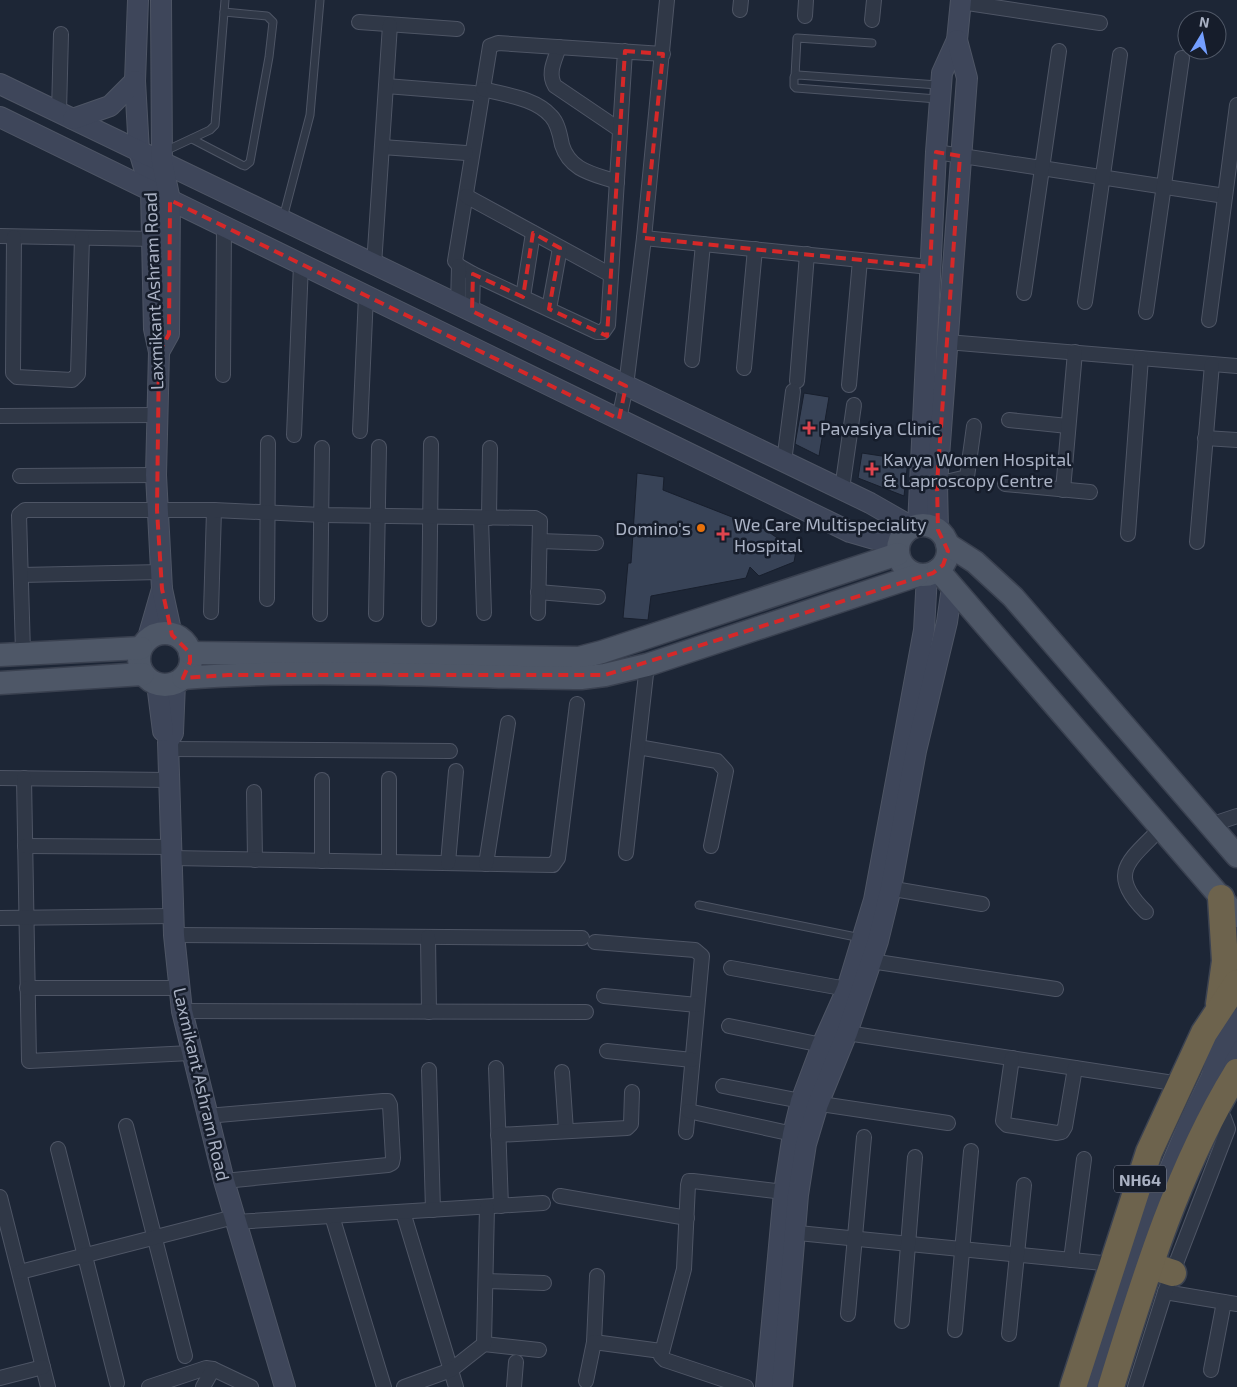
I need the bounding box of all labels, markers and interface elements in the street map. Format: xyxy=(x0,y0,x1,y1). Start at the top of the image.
north arrow xyxy=(1177,10,1227,60)
text: N xyxy=(1198,12,1211,31)
street label: Laxmikant Ashram Road xyxy=(139,192,167,390)
place label: Pavasiya Clinic xyxy=(820,417,941,439)
marker: Pavasiya Clinic xyxy=(802,421,816,435)
place label: Kavya Women Hospital & Laproscopy Centre xyxy=(883,448,1072,491)
marker: Kavya Women Hospital & Laproscopy Centre xyxy=(865,462,879,476)
place label: We Care Multispeciality Hospital xyxy=(734,513,927,556)
place label: Domino's xyxy=(615,517,691,539)
marker: Domino's xyxy=(695,522,707,534)
marker: We Care Multispeciality Hospital xyxy=(716,527,730,541)
street label: Laxmikant Ashram Road xyxy=(169,985,235,1183)
road number: NH64 xyxy=(1114,1166,1166,1192)

